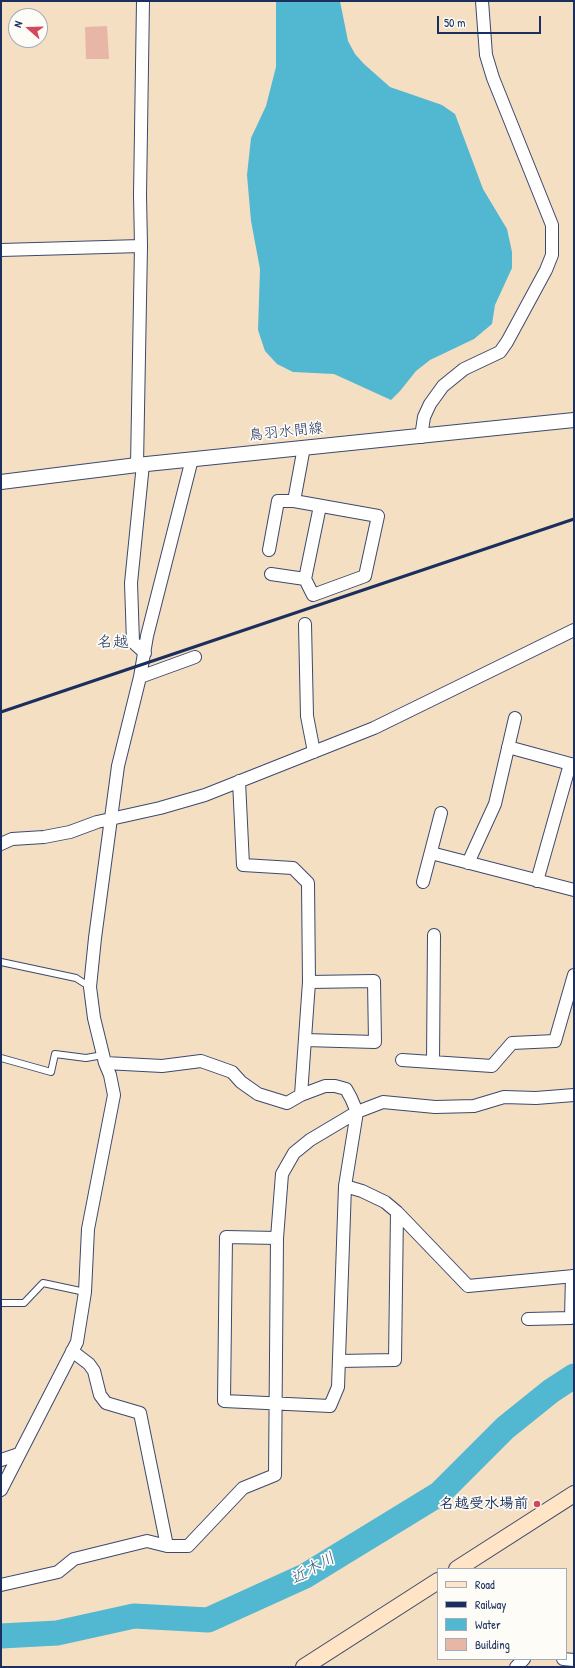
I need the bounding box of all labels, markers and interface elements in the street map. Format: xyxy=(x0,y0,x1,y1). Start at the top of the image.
north arrow xyxy=(8,8,48,48)
scale bar xyxy=(439,8,543,34)
text: 50 m xyxy=(444,14,465,31)
text: N xyxy=(10,19,25,29)
street label: 鳥羽水間線 xyxy=(248,419,324,445)
district label: 名越 xyxy=(97,633,129,653)
place label: 名越受水場前 xyxy=(439,1495,529,1513)
marker: 名越受水場前 xyxy=(532,1499,542,1509)
water label: 近木川 xyxy=(287,1549,339,1589)
legend xyxy=(437,1568,567,1660)
text: Road xyxy=(475,1576,495,1593)
text: Railway xyxy=(475,1596,506,1613)
text: Water xyxy=(475,1616,501,1633)
text: Building xyxy=(475,1636,510,1653)

